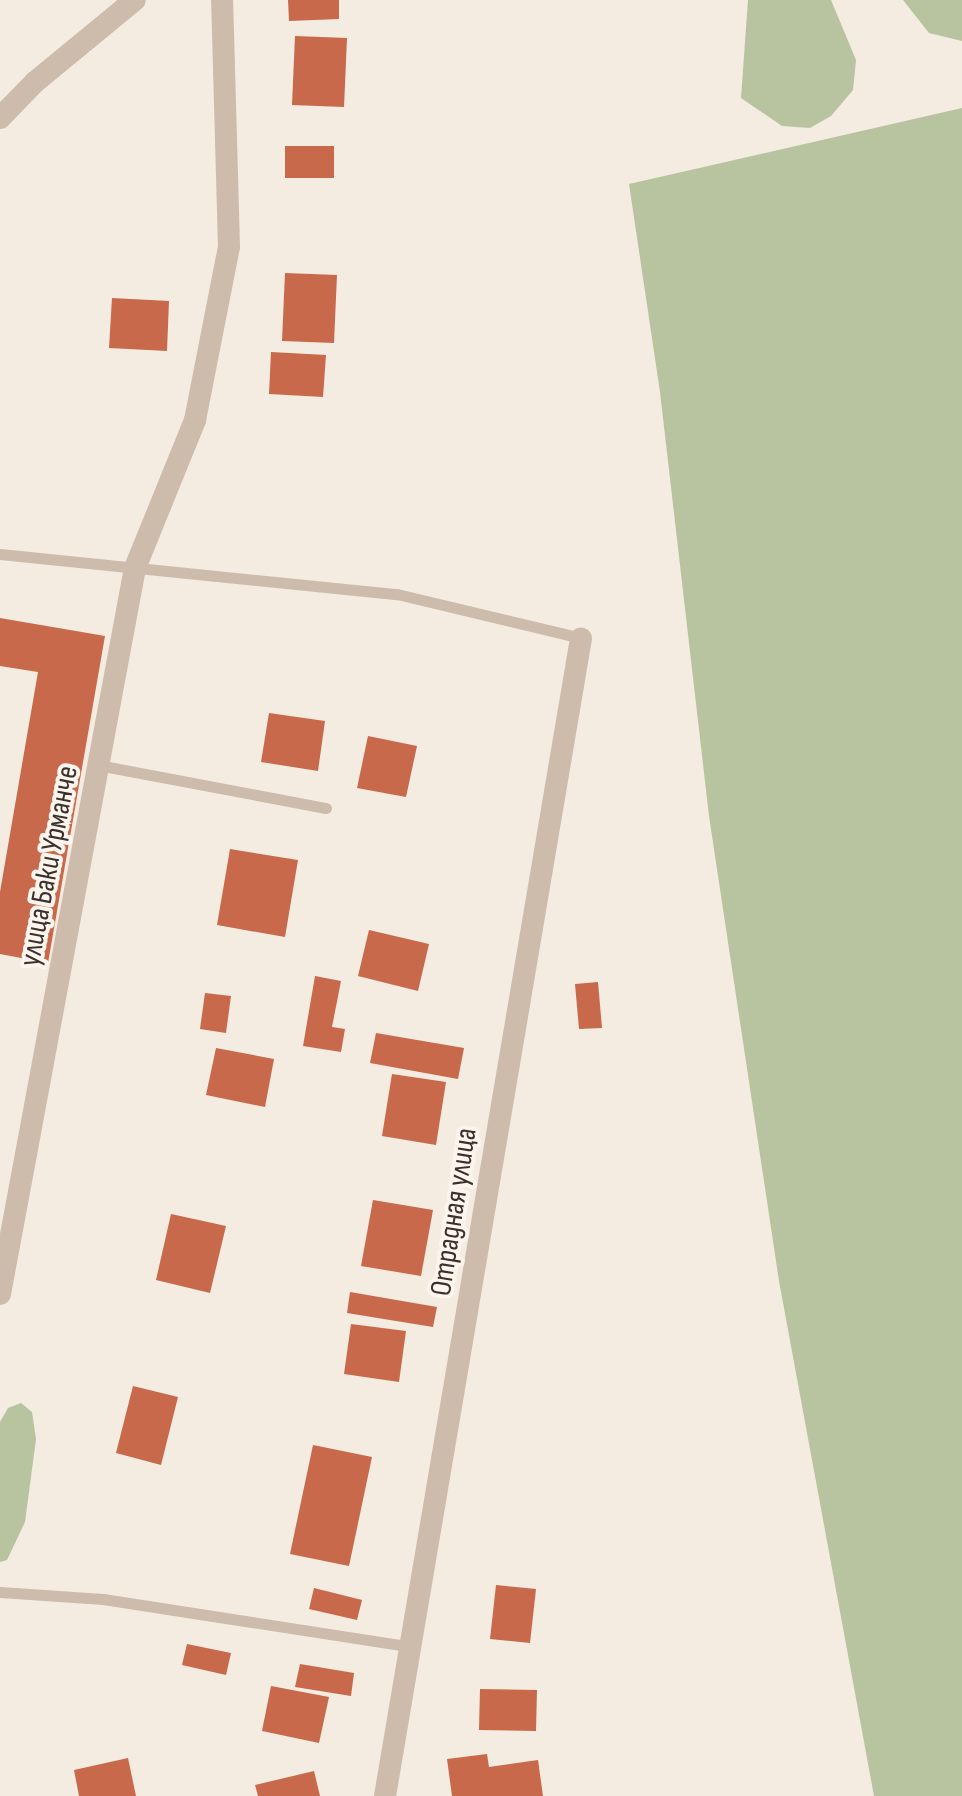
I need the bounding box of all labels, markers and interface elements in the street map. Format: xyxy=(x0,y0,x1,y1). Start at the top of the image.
street label: улица Баки Урманче xyxy=(12,763,86,969)
street label: Отрадная улица xyxy=(423,1125,485,1299)

